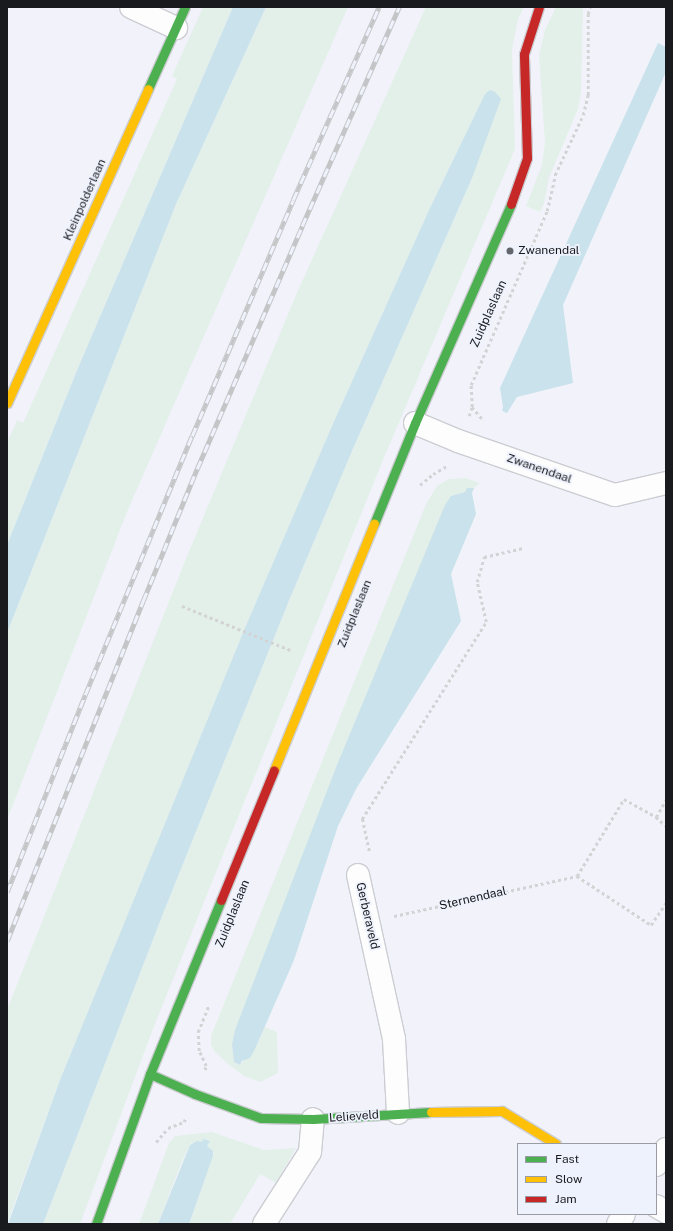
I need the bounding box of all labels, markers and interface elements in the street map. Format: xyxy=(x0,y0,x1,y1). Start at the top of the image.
street label: Kleinpolderlaan xyxy=(61,157,109,243)
place label: Zwanendal xyxy=(518,244,579,258)
marker: Zwanendal xyxy=(505,246,515,256)
street label: Zuidplaslaan xyxy=(468,278,510,350)
street label: Zwanendaal xyxy=(504,451,574,487)
street label: Zuidplaslaan xyxy=(335,578,375,650)
street label: Zuidplaslaan xyxy=(213,878,253,950)
street label: Gerberaveld xyxy=(352,881,382,951)
street label: Sternendaal xyxy=(438,884,508,914)
street label: Lelieveld xyxy=(329,1108,379,1126)
legend xyxy=(517,1143,657,1215)
text: Fast xyxy=(555,1152,579,1166)
text: Slow xyxy=(555,1172,582,1186)
text: Jam xyxy=(555,1192,577,1206)

